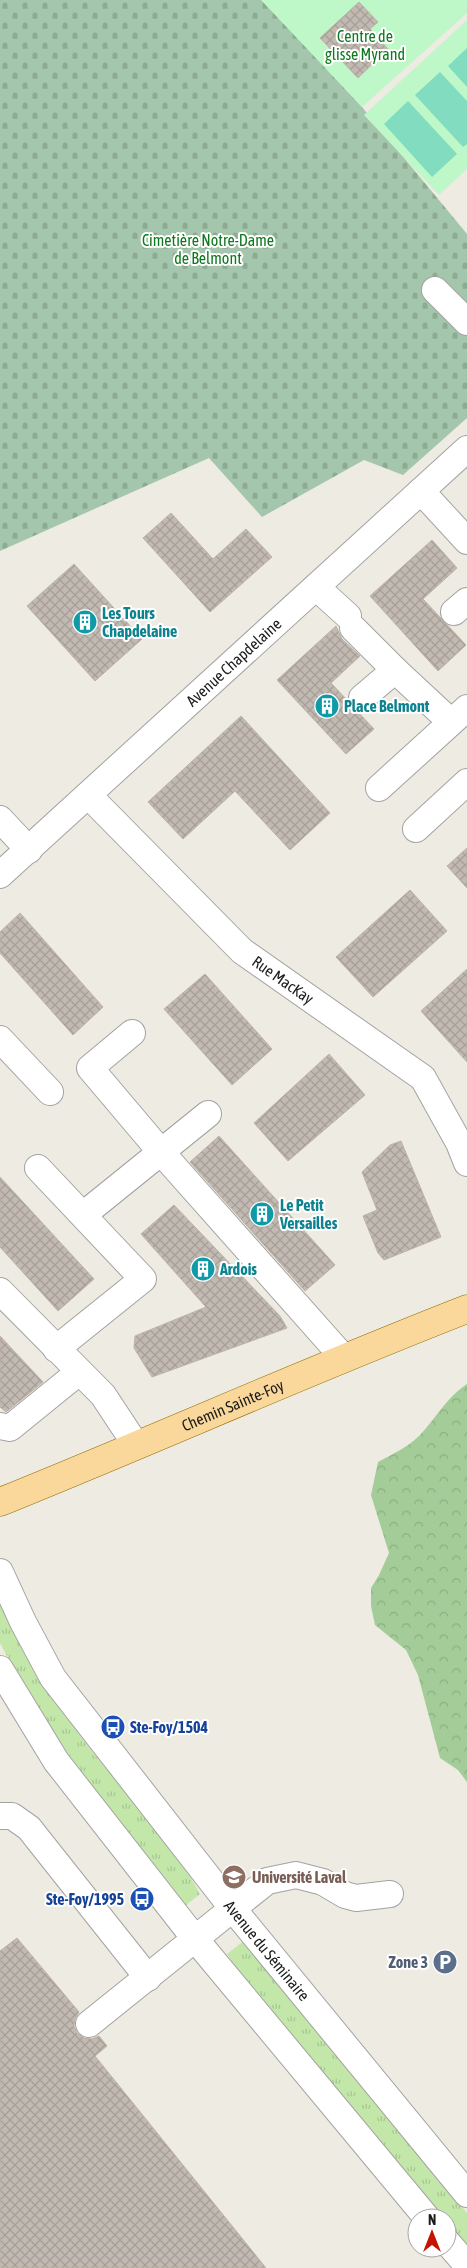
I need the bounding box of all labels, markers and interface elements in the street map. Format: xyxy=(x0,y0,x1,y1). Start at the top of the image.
park label: Centre de glisse Myrand xyxy=(325,27,405,64)
park label: Cimetière Notre-Dame de Belmont xyxy=(142,231,274,267)
place label: Les Tours Chapdelaine xyxy=(102,604,177,640)
building icon: Les Tours Chapdelaine xyxy=(72,609,98,635)
street label: Avenue Chapdelaine xyxy=(182,614,285,710)
building icon: Place Belmont xyxy=(314,693,340,719)
place label: Place Belmont xyxy=(344,697,430,715)
street label: Rue MacKay xyxy=(249,952,318,1009)
place label: Le Petit Versailles xyxy=(279,1196,338,1232)
building icon: Le Petit Versailles xyxy=(249,1201,275,1227)
building icon: Ardois xyxy=(190,1256,216,1282)
place label: Ardois xyxy=(219,1260,257,1278)
street label: Chemin Sainte-Foy xyxy=(179,1375,287,1434)
bus stop icon: Ste-Foy/1504 xyxy=(100,1714,126,1740)
place label: Ste-Foy/1504 xyxy=(130,1718,208,1736)
school or university icon: Université Laval xyxy=(221,1864,247,1890)
place label: Université Laval xyxy=(252,1868,347,1886)
bus stop icon: Ste-Foy/1995 xyxy=(129,1886,155,1912)
place label: Ste-Foy/1995 xyxy=(46,1890,124,1908)
street label: Avenue du Séminaire xyxy=(221,1897,313,2004)
parking icon: Zone 3 xyxy=(432,1949,458,1975)
place label: Zone 3 xyxy=(389,1953,428,1971)
north arrow xyxy=(407,2208,457,2258)
text: N xyxy=(428,2212,436,2228)

